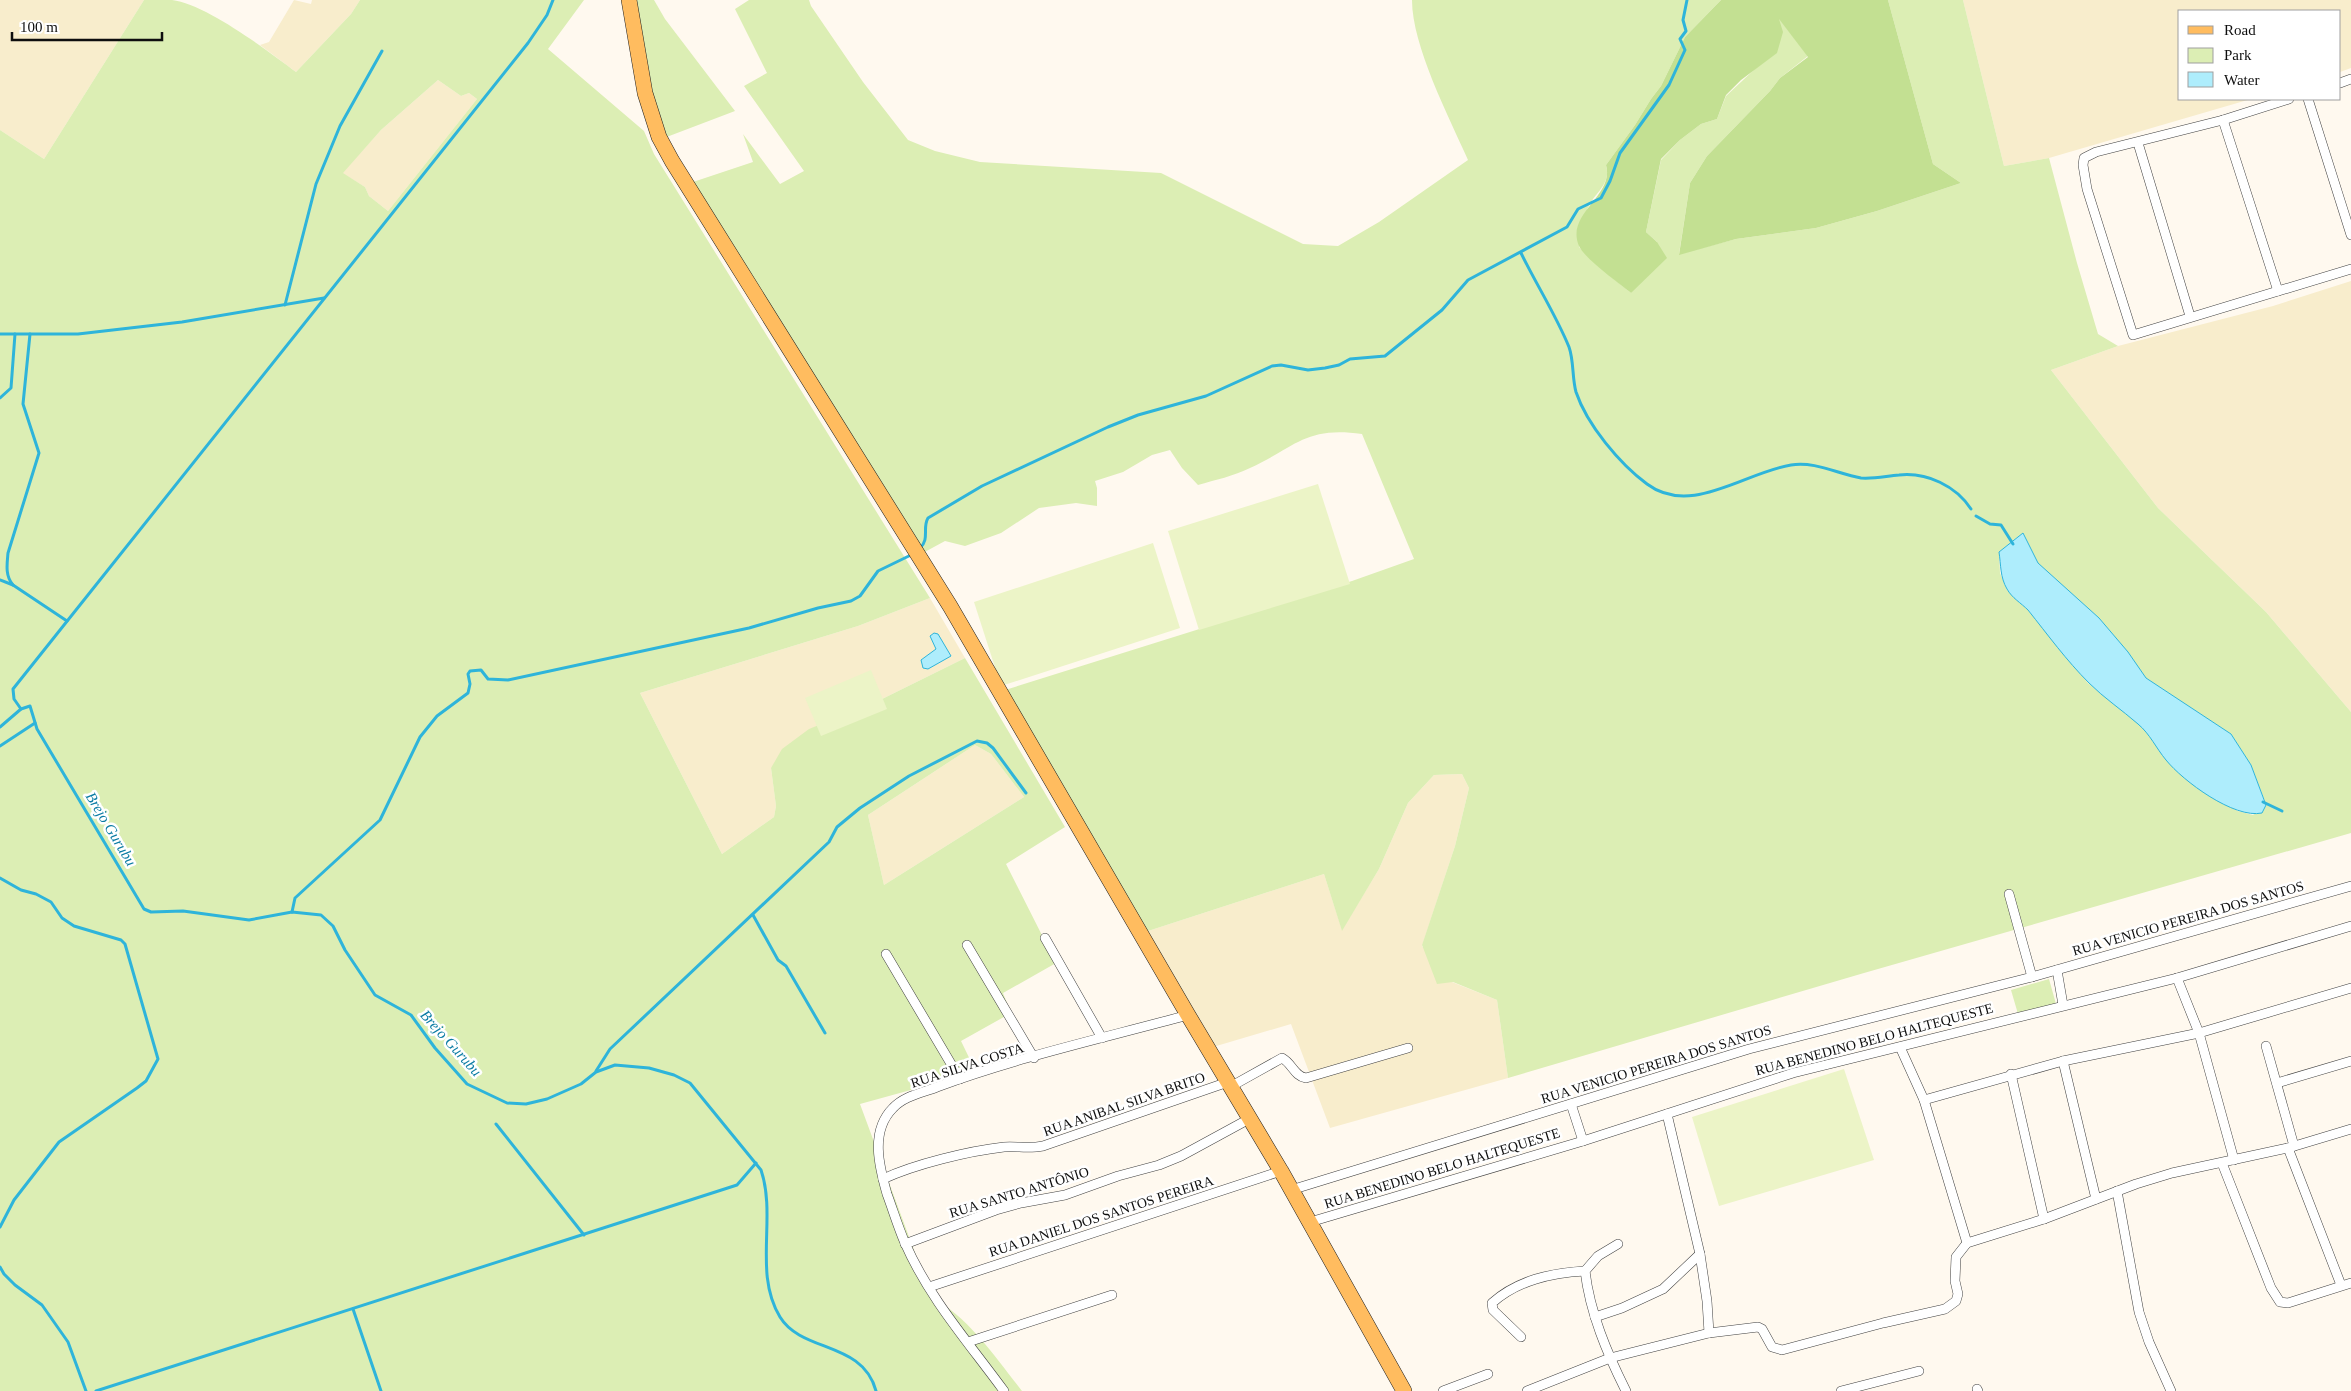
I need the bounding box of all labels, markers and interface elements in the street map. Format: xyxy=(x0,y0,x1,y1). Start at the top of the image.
scale bar xyxy=(12,10,162,42)
legend xyxy=(2178,10,2341,100)
text: 100 m xyxy=(20,19,58,35)
text: Road xyxy=(2224,22,2256,38)
text: Park xyxy=(2224,47,2252,63)
text: Water xyxy=(2224,72,2259,88)
water label: Brejo Gurubu xyxy=(83,789,139,869)
street label: RUA VENICIO PEREIRA DOS SANTOS xyxy=(2071,878,2305,959)
street label: RUA BENEDINO BELO HALTEQUESTE xyxy=(1754,1000,1995,1079)
water label: Brejo Gurubu xyxy=(417,1007,485,1079)
street label: RUA VENICIO PEREIRA DOS SANTOS xyxy=(1539,1022,1773,1107)
street label: RUA SILVA COSTA xyxy=(909,1040,1026,1091)
street label: RUA ANIBAL SILVA BRITO xyxy=(1041,1070,1207,1139)
street label: RUA BENEDINO BELO HALTEQUESTE xyxy=(1322,1125,1562,1212)
street label: RUA SANTO ANTÔNIO xyxy=(947,1163,1091,1221)
street label: RUA DANIEL DOS SANTOS PEREIRA xyxy=(987,1173,1216,1260)

